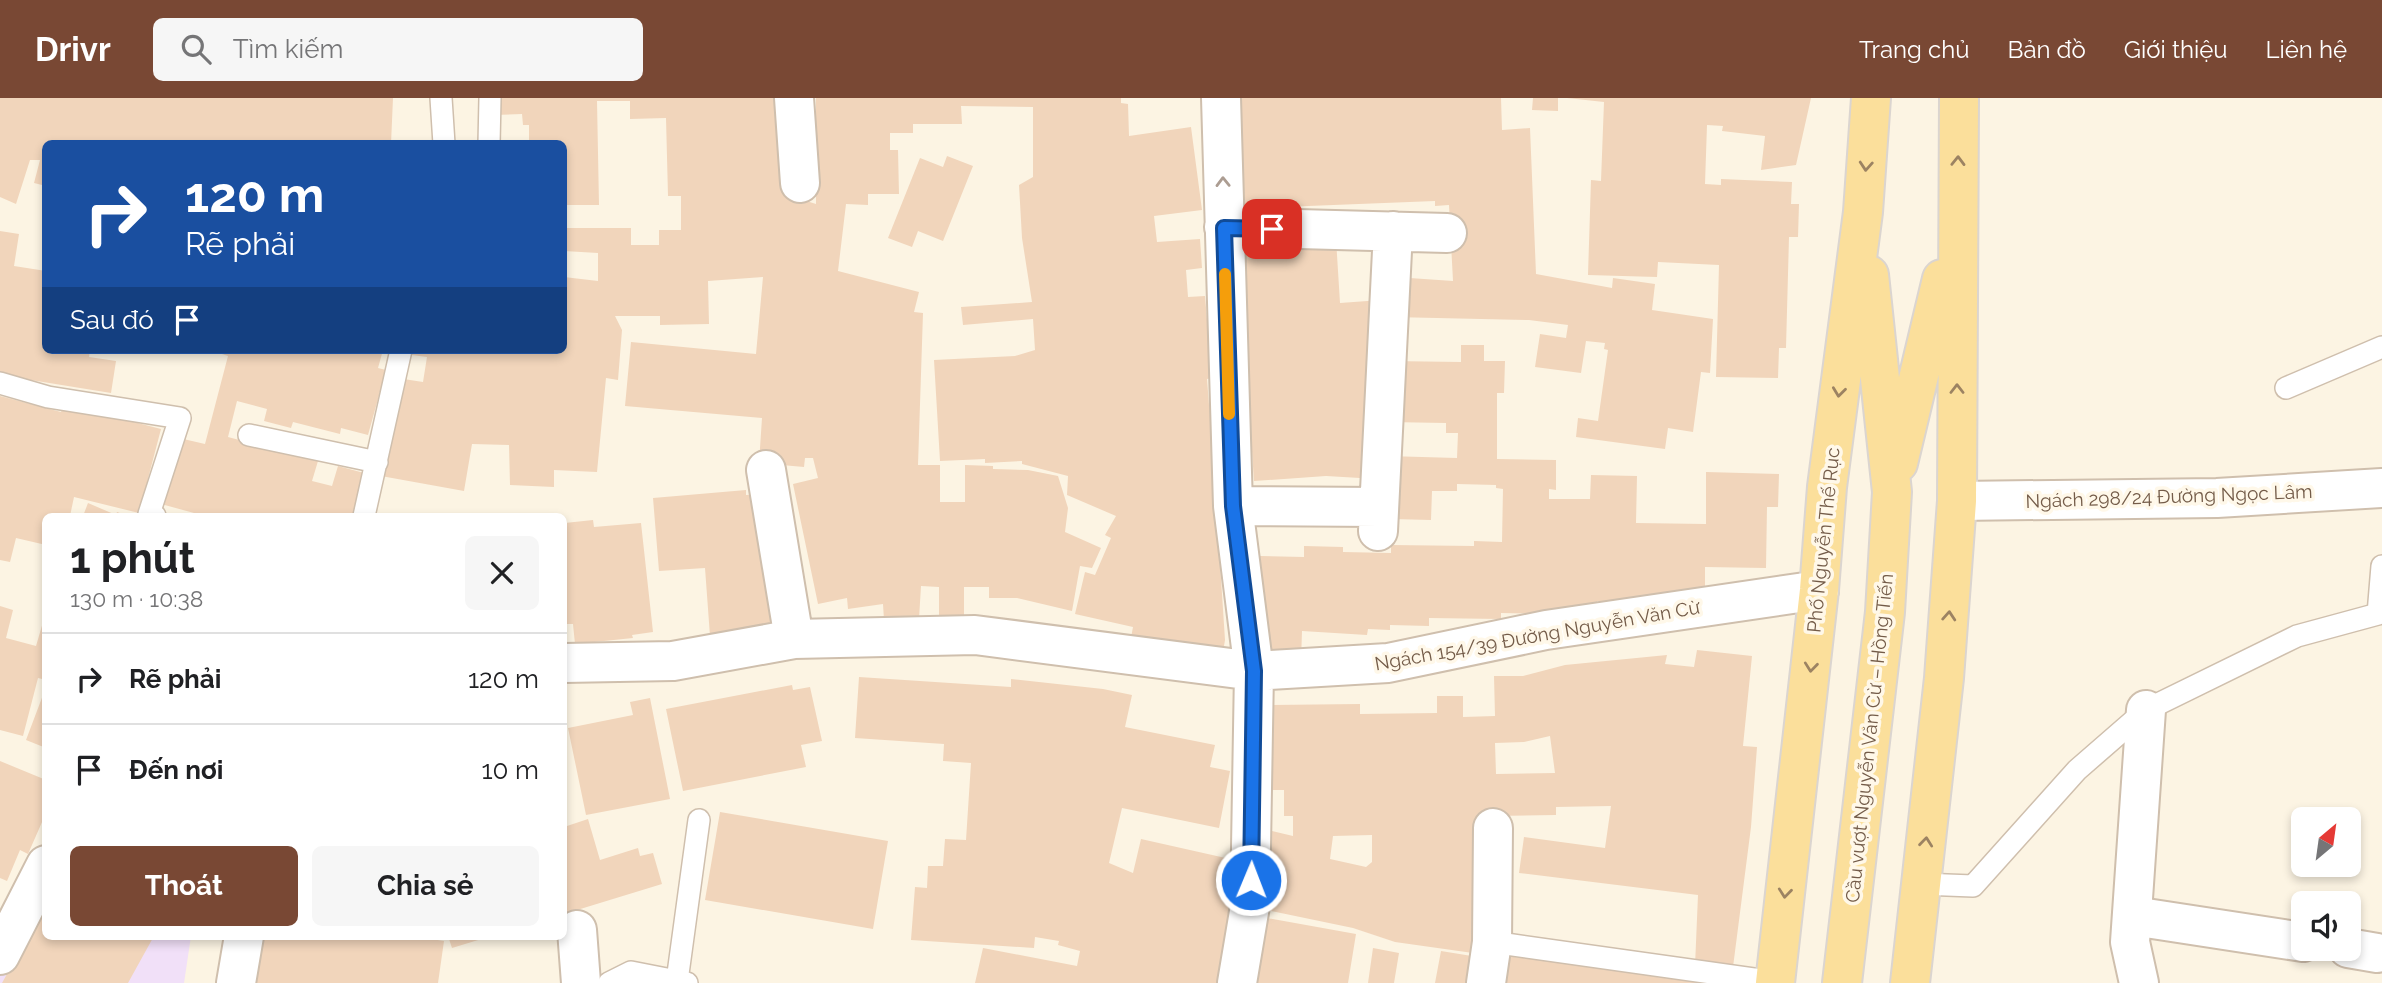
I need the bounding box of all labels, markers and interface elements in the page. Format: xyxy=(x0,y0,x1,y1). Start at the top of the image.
search box xyxy=(153,18,643,81)
text: Drivr xyxy=(35,30,111,69)
icon: search xyxy=(177,30,215,68)
text: Tìm kiếm xyxy=(233,34,343,64)
text: Trang chủ xyxy=(1859,35,1969,64)
text: Bản đồ xyxy=(2007,35,2086,64)
text: Giới thiệu xyxy=(2124,35,2227,64)
text: Liên hệ xyxy=(2265,35,2347,64)
one-way arrow xyxy=(1950,155,1966,166)
one-way arrow xyxy=(1859,161,1874,172)
text: 120 m xyxy=(185,166,324,223)
icon: right xyxy=(70,168,161,259)
one-way arrow xyxy=(1215,177,1230,188)
pin xyxy=(1242,199,1302,259)
icon: arrive xyxy=(1253,210,1291,248)
text: Rẽ phải xyxy=(185,225,295,262)
icon: arrive xyxy=(168,301,206,339)
text: Sau đó xyxy=(70,305,154,335)
one-way arrow xyxy=(1949,383,1965,393)
one-way arrow xyxy=(1832,386,1847,398)
street label: Phố Nguyễn Thế Rục xyxy=(1802,446,1844,634)
street label: Ngách 298/24 Đường Ngọc Lâm xyxy=(2025,480,2313,512)
text: 1 phút xyxy=(70,534,195,583)
button: close xyxy=(465,536,539,610)
street label: Cầu vượt Nguyễn Văn Cừ – Hồng Tiến xyxy=(1841,572,1897,904)
text: 130 m · 10:38 xyxy=(70,585,203,612)
street label: Ngách 154/39 Đường Nguyễn Văn Cừ xyxy=(1373,595,1702,674)
one-way arrow xyxy=(1941,610,1956,621)
icon: right xyxy=(70,660,108,698)
one-way arrow xyxy=(1803,661,1818,673)
text: Rẽ phải xyxy=(129,664,221,694)
text: 120 m xyxy=(468,664,539,694)
icon: arrive xyxy=(70,751,108,789)
text: Đến nơi xyxy=(129,755,223,785)
text: 10 m xyxy=(481,755,539,785)
north arrow xyxy=(2291,807,2361,877)
map controls xyxy=(2291,807,2361,961)
one-way arrow xyxy=(1918,836,1933,848)
position arrow xyxy=(1214,843,1288,917)
button: Thoát xyxy=(70,846,298,926)
button: Chia sẻ xyxy=(312,846,539,926)
one-way arrow xyxy=(1778,887,1793,899)
button: sound xyxy=(2291,891,2361,961)

